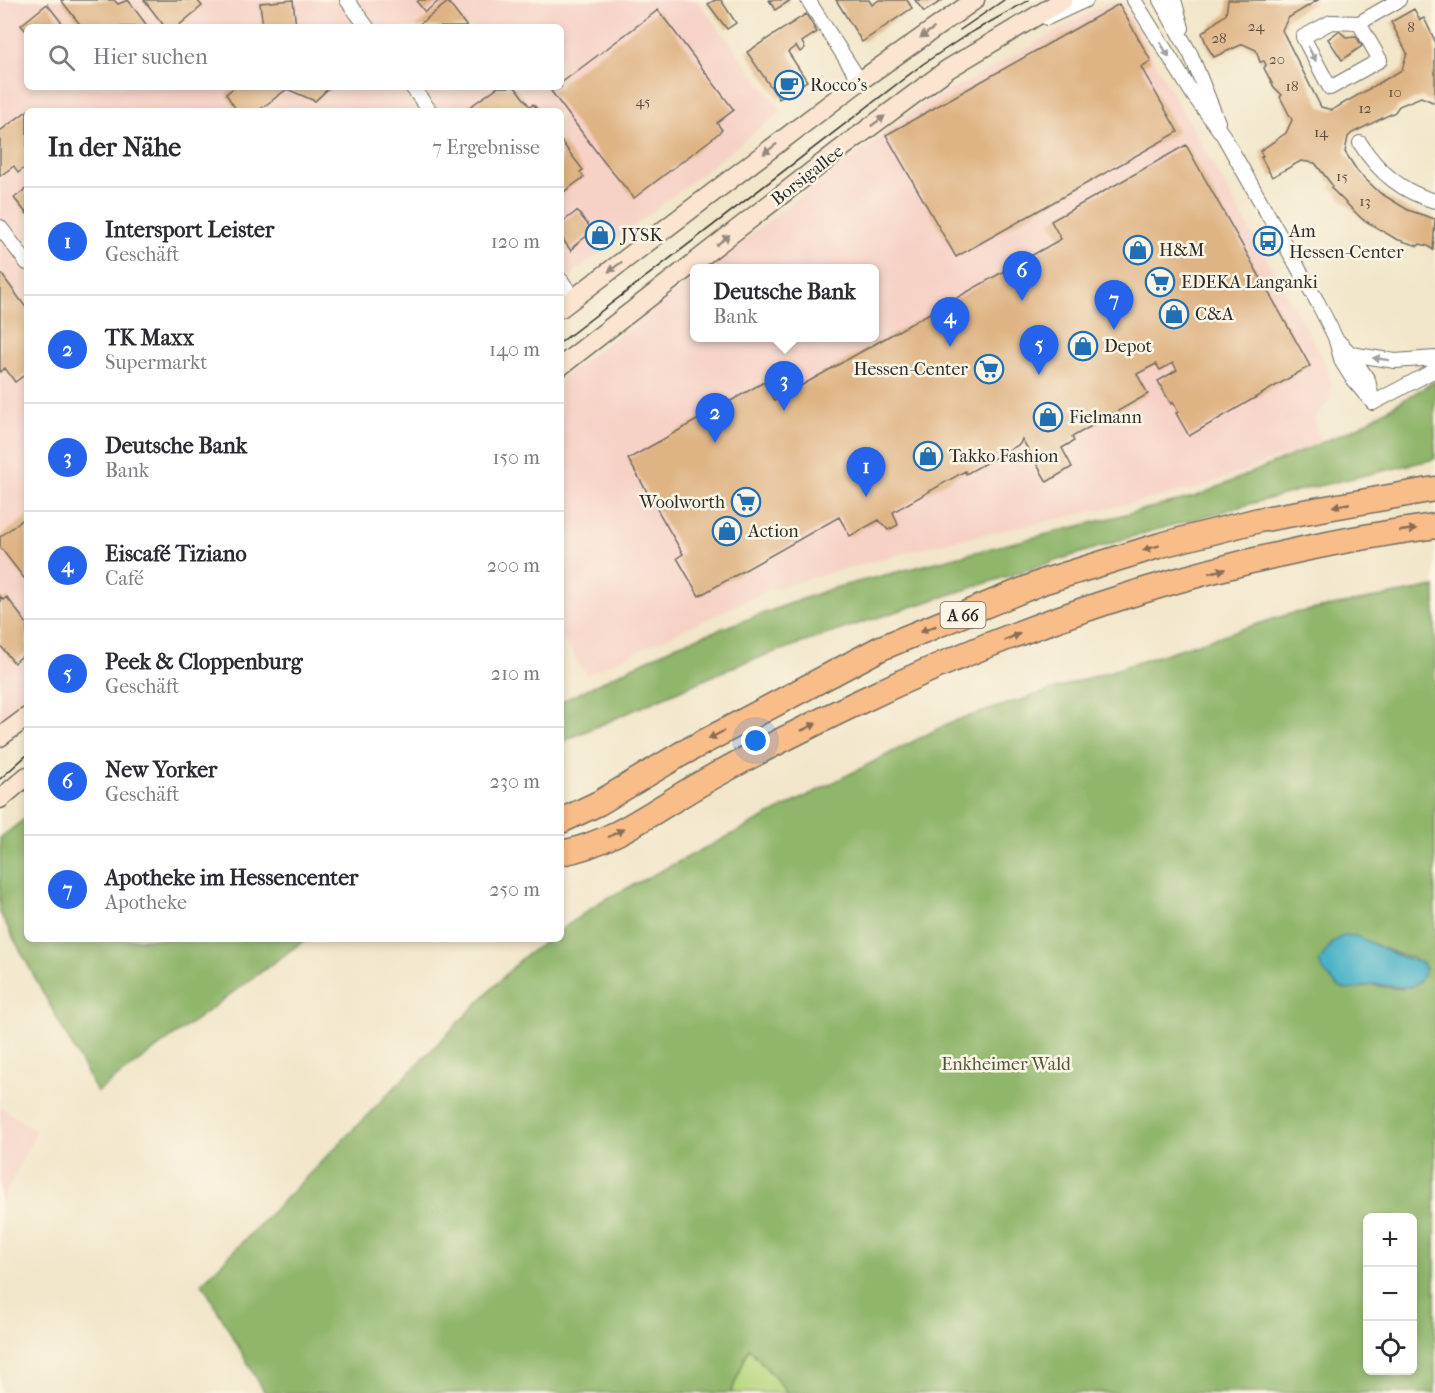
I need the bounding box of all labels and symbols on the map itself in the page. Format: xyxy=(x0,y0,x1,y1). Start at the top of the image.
house number: 24 xyxy=(1248,17,1265,35)
house number: 8 xyxy=(1407,18,1415,36)
one-way arrow xyxy=(919,27,935,39)
house number: 28 xyxy=(1211,29,1227,47)
one-way arrow xyxy=(1159,41,1171,57)
one-way arrow xyxy=(1307,46,1317,63)
house number: 20 xyxy=(1269,50,1285,68)
cafe icon: Rocco's xyxy=(773,69,805,101)
place label: Rocco's xyxy=(810,75,868,96)
house number: 18 xyxy=(1286,77,1298,95)
house number: 10 xyxy=(1388,83,1402,101)
house number: 45 xyxy=(636,92,650,110)
house number: 12 xyxy=(1358,99,1372,117)
one-way arrow xyxy=(869,115,885,127)
house number: 14 xyxy=(1314,123,1329,141)
street label: Borsigallee xyxy=(767,141,848,210)
one-way arrow xyxy=(763,143,778,155)
house number: 15 xyxy=(1336,167,1348,185)
house number: 13 xyxy=(1359,192,1371,210)
shop icon: JYSK xyxy=(584,219,616,251)
place label: Am Hessen-Center xyxy=(1288,221,1404,263)
place label: JYSK xyxy=(619,225,663,246)
bus stop icon: Am Hessen-Center xyxy=(1252,225,1284,257)
one-way arrow xyxy=(715,233,731,246)
shop icon: H&M xyxy=(1122,234,1154,266)
place label: H&M xyxy=(1159,240,1205,261)
pin: 6 xyxy=(1002,252,1042,301)
one-way arrow xyxy=(607,261,623,274)
supermarket icon: EDEKA Langanki xyxy=(1144,266,1176,298)
place label: EDEKA Langanki xyxy=(1181,272,1318,293)
pin: 7 xyxy=(1094,280,1134,330)
pin: 4 xyxy=(930,298,970,347)
shop icon: C&A xyxy=(1158,298,1190,330)
place label: C&A xyxy=(1195,304,1234,325)
pin: 5 xyxy=(1020,326,1058,375)
shop icon: Depot xyxy=(1067,330,1099,362)
place label: Depot xyxy=(1104,336,1152,357)
supermarket icon: Hessen-Center xyxy=(973,353,1005,385)
one-way arrow xyxy=(1371,355,1390,364)
place label: Hessen-Center xyxy=(853,359,968,380)
pin: 3 xyxy=(764,362,804,411)
pin: 2 xyxy=(696,394,734,443)
shop icon: Fielmann xyxy=(1032,401,1064,433)
place label: Fielmann xyxy=(1069,407,1142,428)
shop icon: Takko Fashion xyxy=(912,440,944,472)
place label: Takko Fashion xyxy=(949,446,1059,467)
pin: 1 xyxy=(846,448,886,497)
supermarket icon: Woolworth xyxy=(730,486,762,518)
place label: Woolworth xyxy=(638,492,725,513)
one-way arrow xyxy=(1331,501,1350,510)
shop icon: Action xyxy=(711,515,743,547)
place label: Action xyxy=(747,521,799,542)
one-way arrow xyxy=(1398,525,1417,534)
one-way arrow xyxy=(1142,544,1160,553)
one-way arrow xyxy=(1209,566,1227,575)
road number: A 66 xyxy=(940,602,986,628)
one-way arrow xyxy=(919,625,937,634)
one-way arrow xyxy=(1003,632,1021,641)
one-way arrow xyxy=(801,722,818,732)
your location xyxy=(741,726,770,755)
one-way arrow xyxy=(708,730,725,740)
one-way arrow xyxy=(608,828,625,838)
park label: Enkheimer Wald xyxy=(941,1054,1071,1075)

